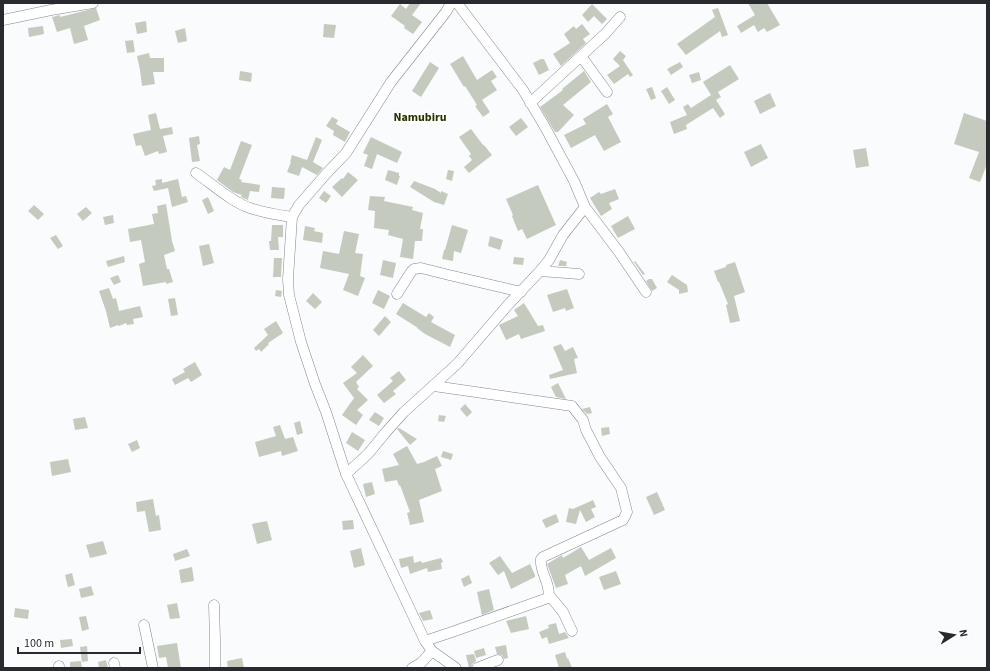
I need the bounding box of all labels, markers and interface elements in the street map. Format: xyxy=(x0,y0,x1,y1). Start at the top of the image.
district label: Namubiru xyxy=(393,109,447,126)
north arrow xyxy=(934,615,974,655)
text: N xyxy=(955,628,971,638)
scale bar xyxy=(18,629,140,655)
text: 100 m xyxy=(24,635,54,652)

